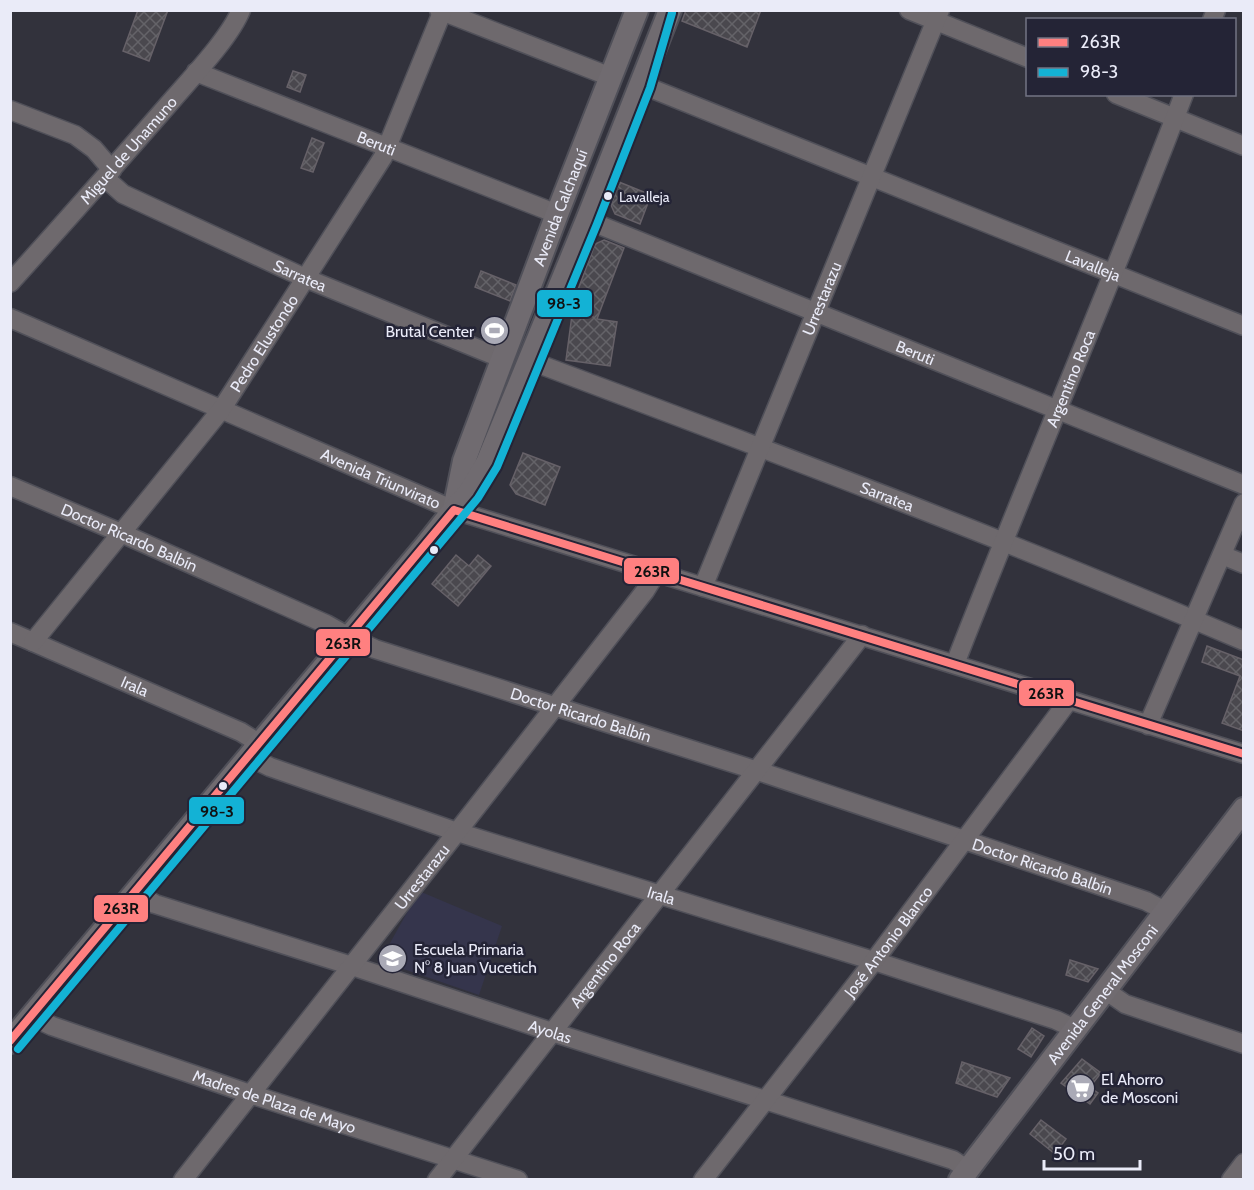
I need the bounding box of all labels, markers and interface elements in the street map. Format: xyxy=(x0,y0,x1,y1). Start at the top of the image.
legend xyxy=(1026,18,1236,96)
text: 263R xyxy=(1080,31,1120,53)
text: 98-3 xyxy=(1080,61,1118,83)
street label: Miguel de Unamuno xyxy=(76,92,181,208)
street label: Beruti xyxy=(354,127,398,160)
street label: Avenida Calchaquí xyxy=(529,146,592,269)
place label: Lavalleja xyxy=(619,188,670,206)
marker: Lavalleja xyxy=(602,190,614,202)
street label: Lavalleja xyxy=(1062,246,1123,286)
street label: Sarratea xyxy=(270,256,329,296)
street label: Urrestarazu xyxy=(798,259,846,338)
line badge: 98-3 xyxy=(536,289,593,318)
street label: Pedro Elustondo xyxy=(226,291,302,396)
text: 98-3 xyxy=(547,294,581,313)
sports icon: Brutal Center xyxy=(479,315,511,347)
place label: Brutal Center xyxy=(385,322,475,341)
street label: Argentino Roca xyxy=(1042,327,1099,430)
street label: Beruti xyxy=(893,337,937,369)
street label: Avenida Triunvirato xyxy=(318,445,443,513)
street label: Sarratea xyxy=(857,478,917,516)
street label: Doctor Ricardo Balbín xyxy=(58,500,200,576)
unlabelled marker xyxy=(428,544,440,556)
line badge: 263R xyxy=(623,557,680,585)
text: 263R xyxy=(634,562,670,581)
line badge: 263R xyxy=(315,628,371,657)
text: 263R xyxy=(325,634,361,653)
street label: Irala xyxy=(118,672,152,701)
line badge: 263R xyxy=(1018,679,1075,707)
street label: Doctor Ricardo Balbín xyxy=(508,684,654,746)
text: 263R xyxy=(1028,684,1064,703)
unlabelled marker xyxy=(217,780,229,792)
line badge: 98-3 xyxy=(188,796,245,825)
text: 98-3 xyxy=(200,802,234,821)
street label: Doctor Ricardo Balbín xyxy=(970,835,1115,899)
street label: Urrestarazu xyxy=(391,841,454,913)
street label: Irala xyxy=(645,882,678,909)
street label: José Antonio Blanco xyxy=(840,882,937,1002)
line badge: 263R xyxy=(93,894,149,923)
text: 263R xyxy=(103,899,139,918)
street label: Argentino Roca xyxy=(566,918,645,1012)
street label: Avenida General Mosconi xyxy=(1043,921,1162,1068)
place label: Escuela Primaria N° 8 Juan Vucetich xyxy=(414,940,537,977)
school or university icon: Escuela Primaria N° 8 Juan Vucetich xyxy=(377,942,409,974)
street label: Ayolas xyxy=(526,1016,574,1048)
street label: Madres de Plaza de Mayo xyxy=(190,1066,358,1137)
place label: El Ahorro de Mosconi xyxy=(1101,1070,1178,1107)
supermarket icon: El Ahorro de Mosconi xyxy=(1064,1072,1096,1104)
scale bar xyxy=(1044,1133,1140,1171)
text: 50 m xyxy=(1053,1143,1095,1165)

